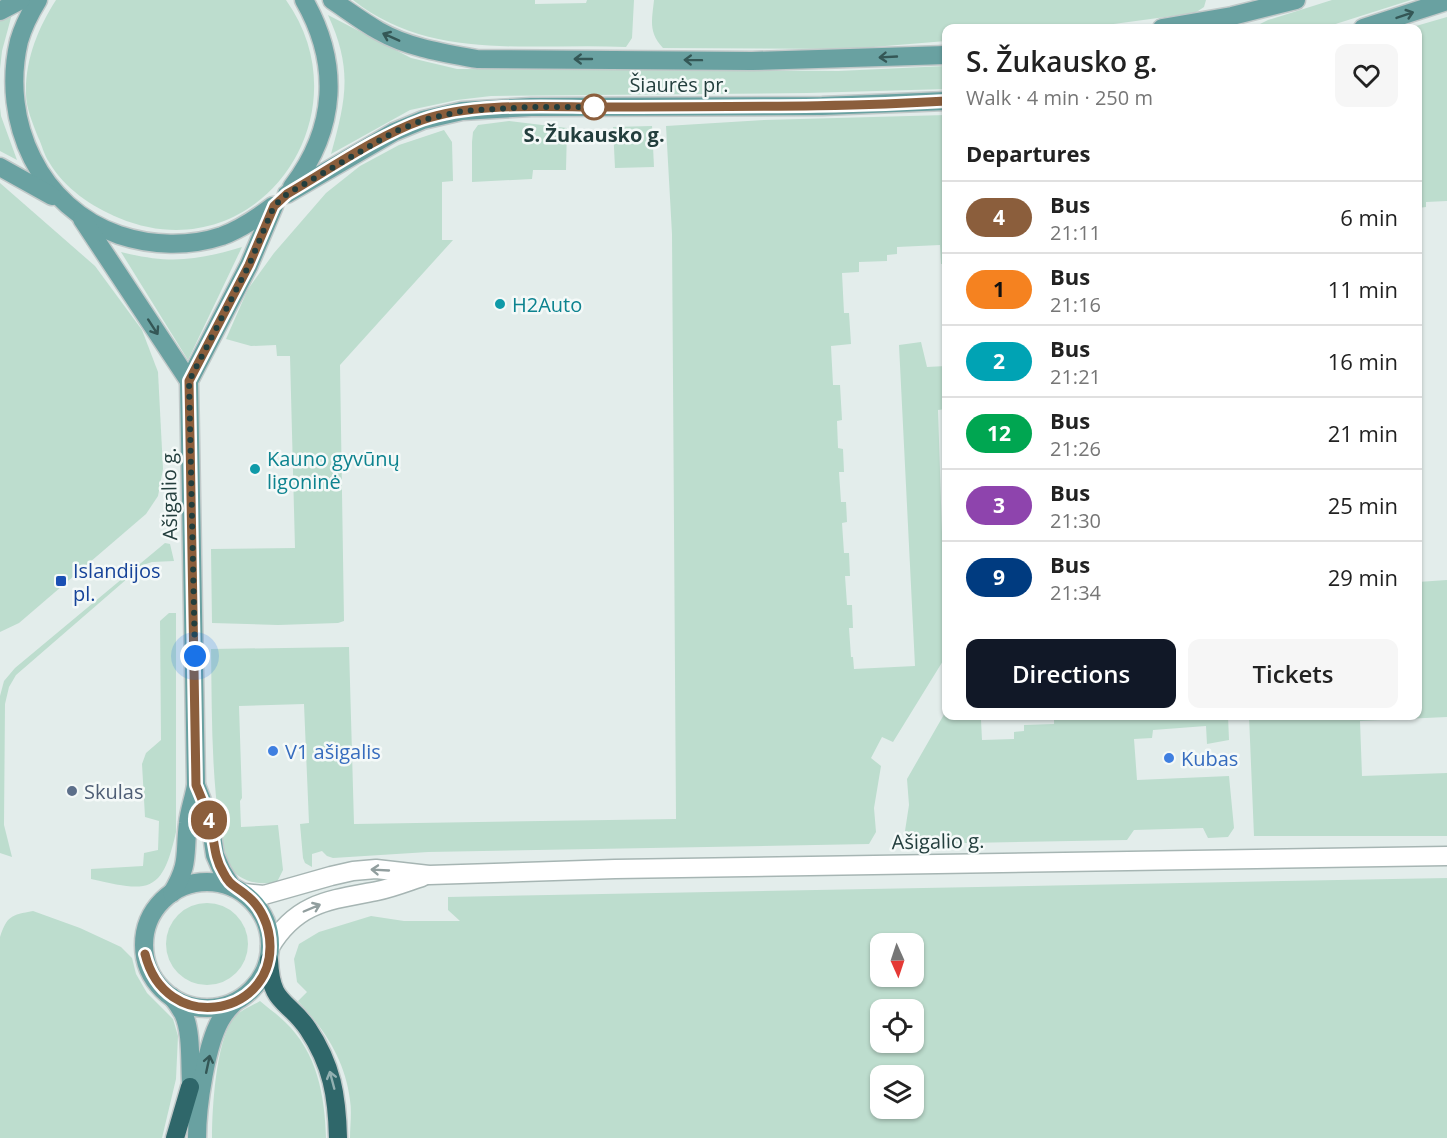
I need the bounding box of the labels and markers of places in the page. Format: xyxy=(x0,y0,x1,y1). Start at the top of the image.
marker: S. Žukausko g. xyxy=(581,94,607,120)
place label: S. Žukausko g. xyxy=(523,121,665,148)
place label: H2Auto xyxy=(512,291,582,318)
marker: H2Auto xyxy=(493,297,507,311)
place label: Kauno gyvūnų ligoninė xyxy=(267,445,400,495)
marker: Kauno gyvūnų ligoninė xyxy=(248,462,262,476)
place label: Islandijos pl. xyxy=(73,557,160,607)
marker: Islandijos pl. xyxy=(54,574,68,588)
place label: V1 ašigalis xyxy=(285,738,381,765)
marker: V1 ašigalis xyxy=(266,744,280,758)
place label: Kubas xyxy=(1181,745,1238,772)
marker: Kubas xyxy=(1162,751,1176,765)
place label: Skulas xyxy=(84,778,143,805)
marker: Skulas xyxy=(65,784,79,798)

